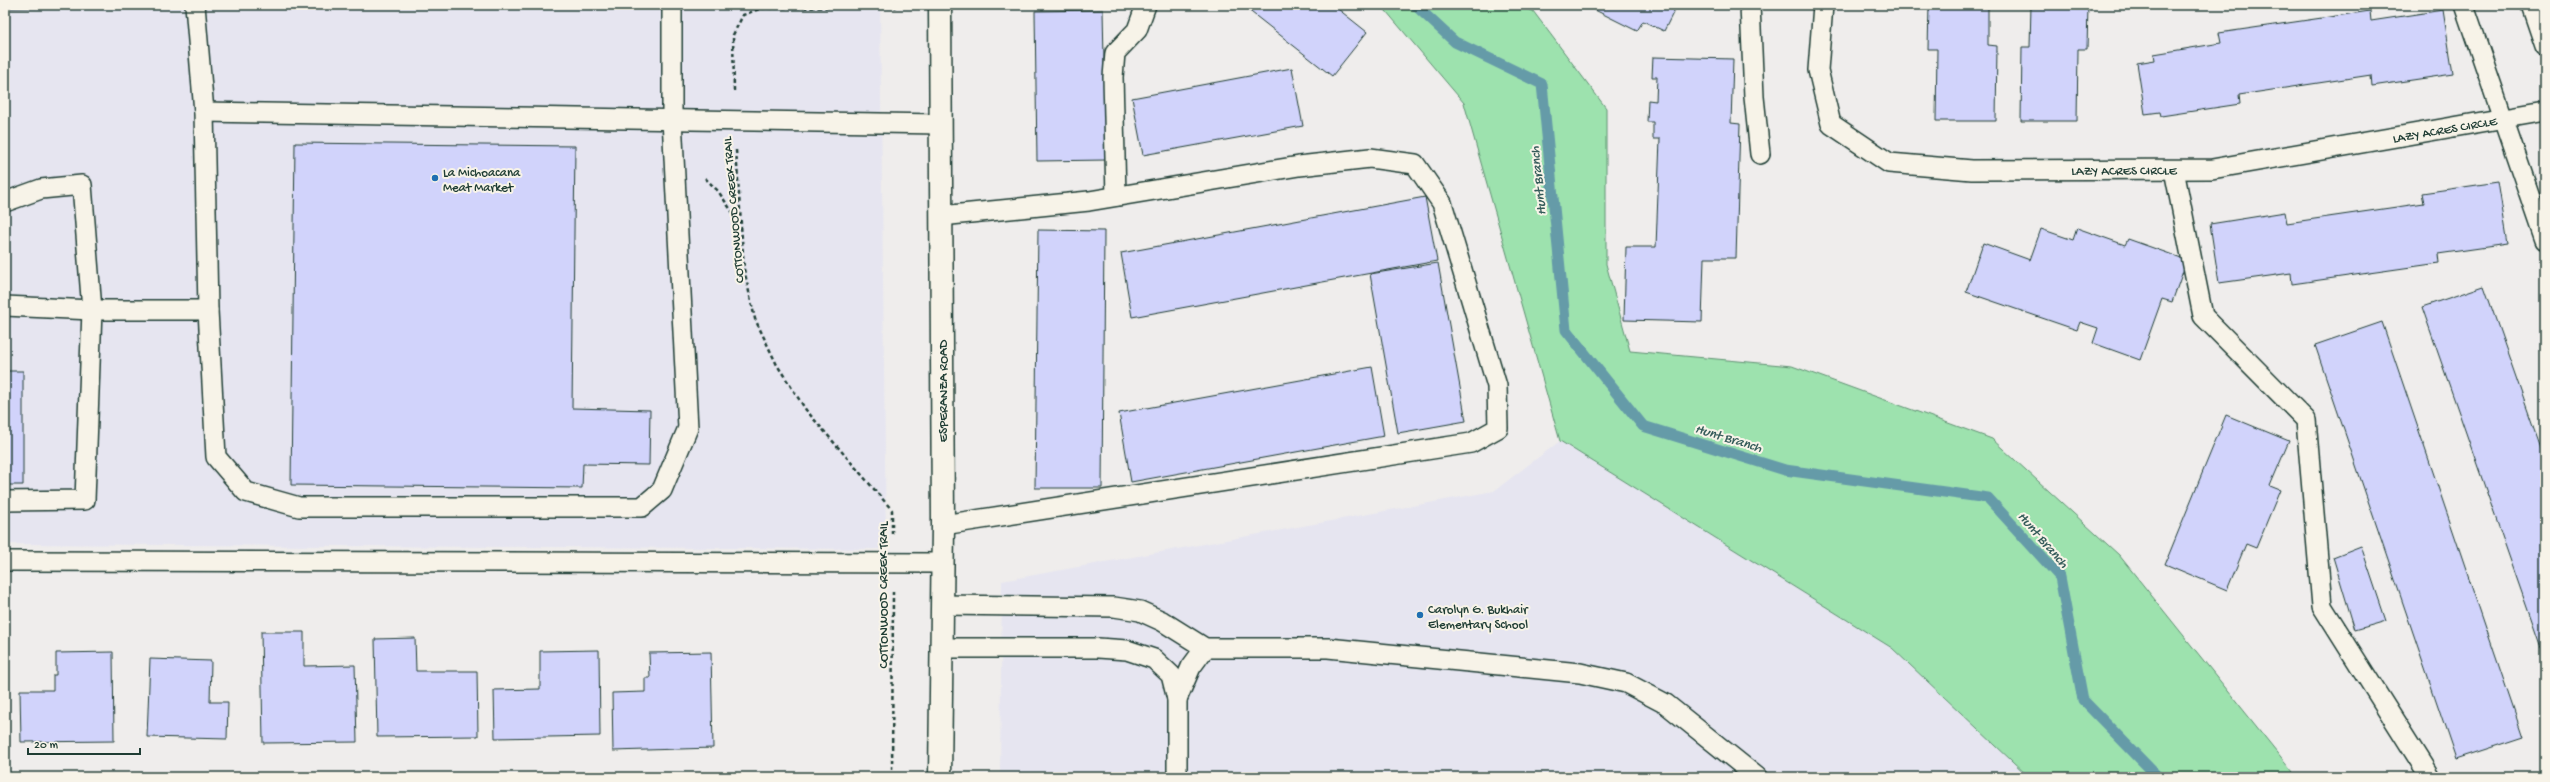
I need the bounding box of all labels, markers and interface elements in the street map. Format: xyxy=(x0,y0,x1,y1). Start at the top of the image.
street label: LAZY ACRES CIRCLE xyxy=(2392,114,2499,147)
street label: COTTONWOOD CREEK TRAIL xyxy=(721,135,748,284)
water label: Hunt Branch xyxy=(1527,145,1552,216)
street label: LAZY ACRES CIRCLE xyxy=(2071,164,2178,180)
place label: La Michoacana Meat Market xyxy=(443,166,521,196)
marker: La Michoacana Meat Market xyxy=(430,173,440,183)
street label: ESPERANZA ROAD xyxy=(937,339,952,442)
water label: Hunt Branch xyxy=(1693,421,1764,458)
water label: Hunt Branch xyxy=(2013,509,2071,573)
street label: COTTONWOOD CREEK TRAIL xyxy=(877,520,892,669)
place label: Carolyn G. Bukhair Elementary School xyxy=(1428,603,1529,633)
marker: Carolyn G. Bukhair Elementary School xyxy=(1415,610,1425,620)
scale bar xyxy=(28,730,140,756)
text: 20 m xyxy=(34,739,59,753)

